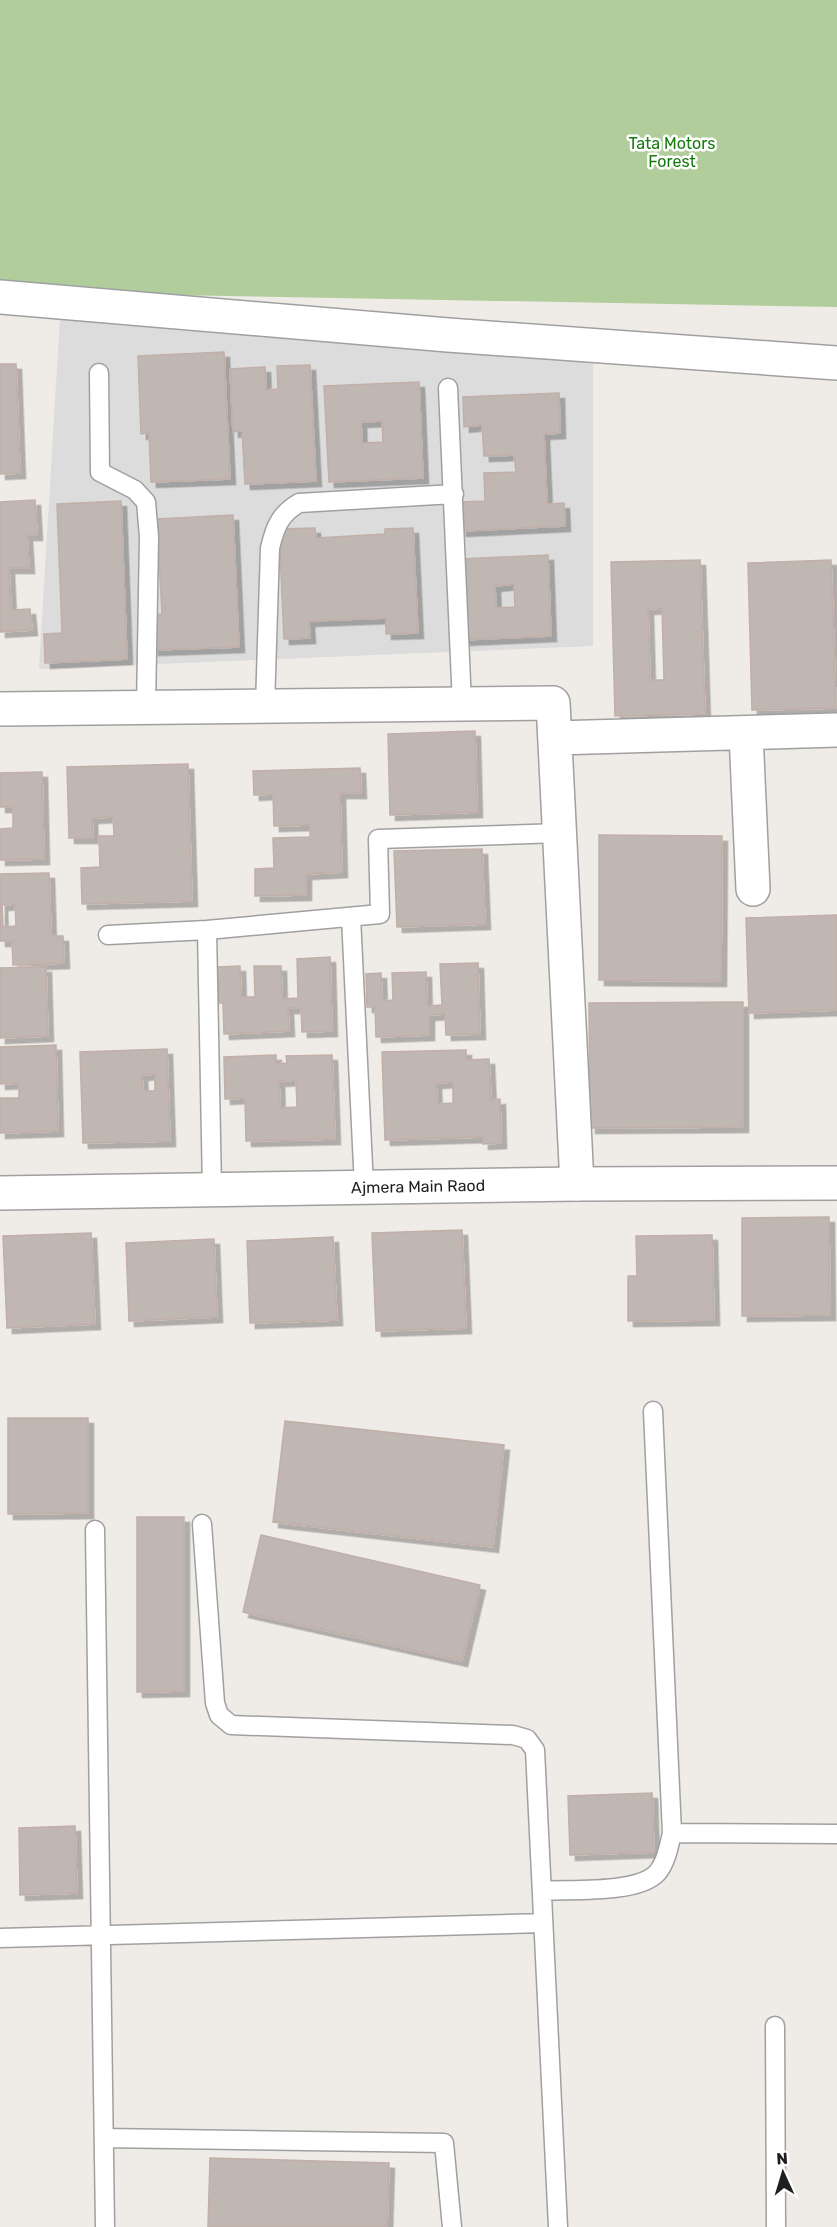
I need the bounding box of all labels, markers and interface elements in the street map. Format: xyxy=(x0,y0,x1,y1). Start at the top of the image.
park label: Tata Motors Forest xyxy=(628,134,716,171)
street label: Ajmera Main Raod xyxy=(351,1176,485,1197)
north arrow xyxy=(753,2143,813,2203)
text: N xyxy=(776,2149,788,2168)

